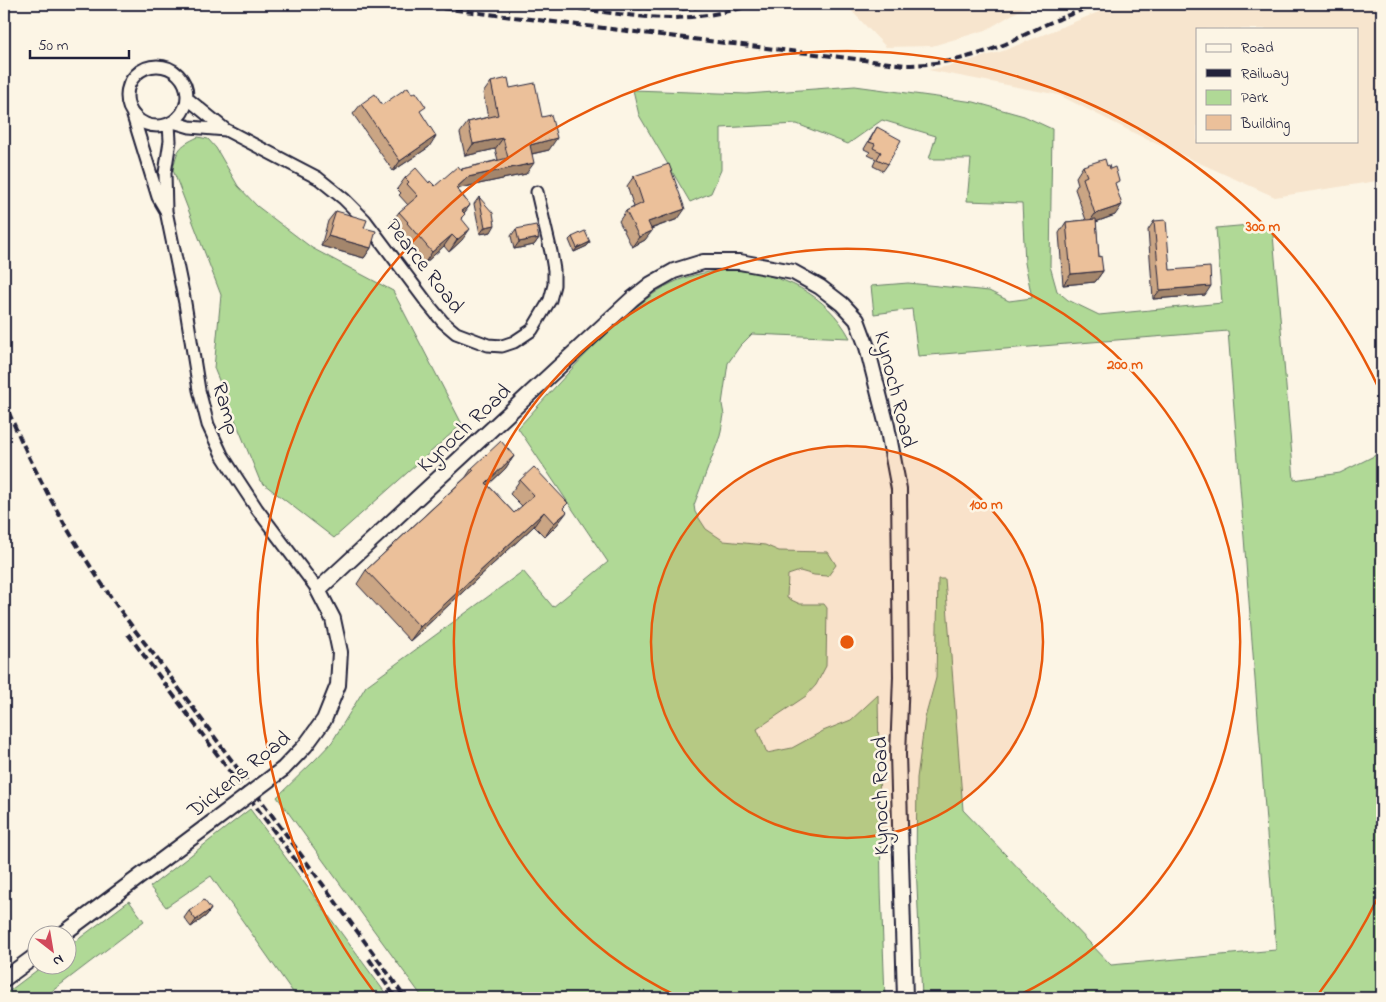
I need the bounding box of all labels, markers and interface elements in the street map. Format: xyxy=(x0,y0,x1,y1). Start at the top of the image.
scale bar xyxy=(30,28,129,60)
legend xyxy=(1196,28,1358,142)
text: 50 m xyxy=(38,35,69,57)
text: Road xyxy=(1241,37,1274,59)
text: Railway xyxy=(1241,63,1289,86)
text: Park xyxy=(1241,87,1269,109)
text: Building xyxy=(1240,113,1290,136)
street label: Pearce Road xyxy=(376,212,471,321)
text: 300 m xyxy=(1245,216,1281,238)
street label: Kynoch Road xyxy=(863,328,924,451)
text: 200 m xyxy=(1106,354,1143,376)
street label: Kynoch Road xyxy=(411,377,520,482)
street label: Ramp xyxy=(202,379,248,439)
text: 100 m xyxy=(969,494,1003,516)
centre of rings xyxy=(838,633,856,651)
street label: Dickens Road xyxy=(181,724,298,828)
street label: Kynoch Road xyxy=(865,736,900,856)
north arrow xyxy=(28,924,78,974)
text: N xyxy=(48,948,67,971)

